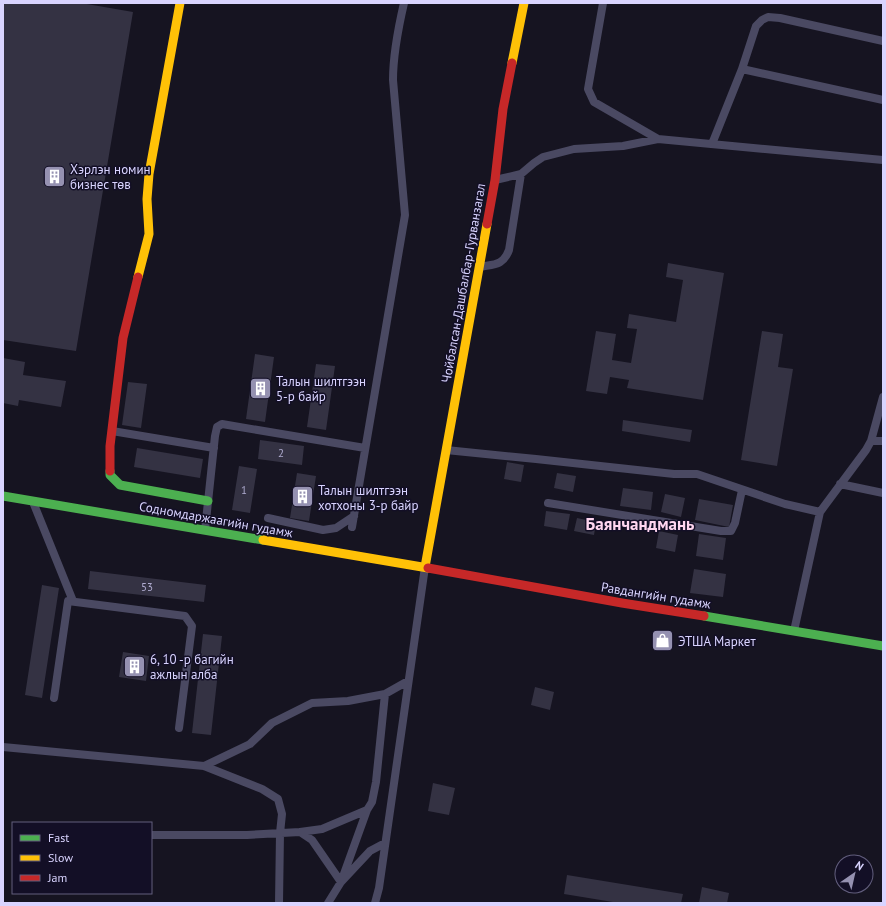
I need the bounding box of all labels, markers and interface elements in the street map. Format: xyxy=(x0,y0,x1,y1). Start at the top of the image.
place label: Хэрлэн номин бизнес төв xyxy=(70,161,151,193)
building icon: Хэрлэн номин бизнес төв xyxy=(41,163,67,189)
street label: Чойбалсан-Дашбалбар-Гурванзагал xyxy=(438,182,489,384)
place label: Талын шилтгээн 5-р байр xyxy=(276,373,366,405)
building icon: Талын шилтгээн 5-р байр xyxy=(247,375,273,401)
house number: 2 xyxy=(278,446,284,460)
place label: Талын шилтгээн хотхоны 3-р байр xyxy=(318,482,418,514)
house number: 1 xyxy=(241,483,247,497)
building icon: Талын шилтгээн хотхоны 3-р байр xyxy=(290,484,316,510)
street label: Содномдаржаагийн гудамж xyxy=(138,498,295,541)
district label: Баянчандмань xyxy=(586,513,694,535)
street label: Равдангийн гудамж xyxy=(600,578,712,613)
house number: 53 xyxy=(141,580,153,594)
shop icon: ЭТША Маркет xyxy=(649,628,675,654)
place label: ЭТША Маркет xyxy=(678,633,756,650)
place label: 6, 10 -р багийн ажлын алба xyxy=(150,651,234,683)
building icon: 6, 10 -р багийн ажлын алба xyxy=(121,653,147,679)
legend xyxy=(12,822,152,894)
text: Fast xyxy=(48,830,69,845)
text: Slow xyxy=(48,850,73,865)
north arrow xyxy=(834,854,874,894)
text: N xyxy=(853,858,867,874)
text: Jam xyxy=(47,870,67,885)

